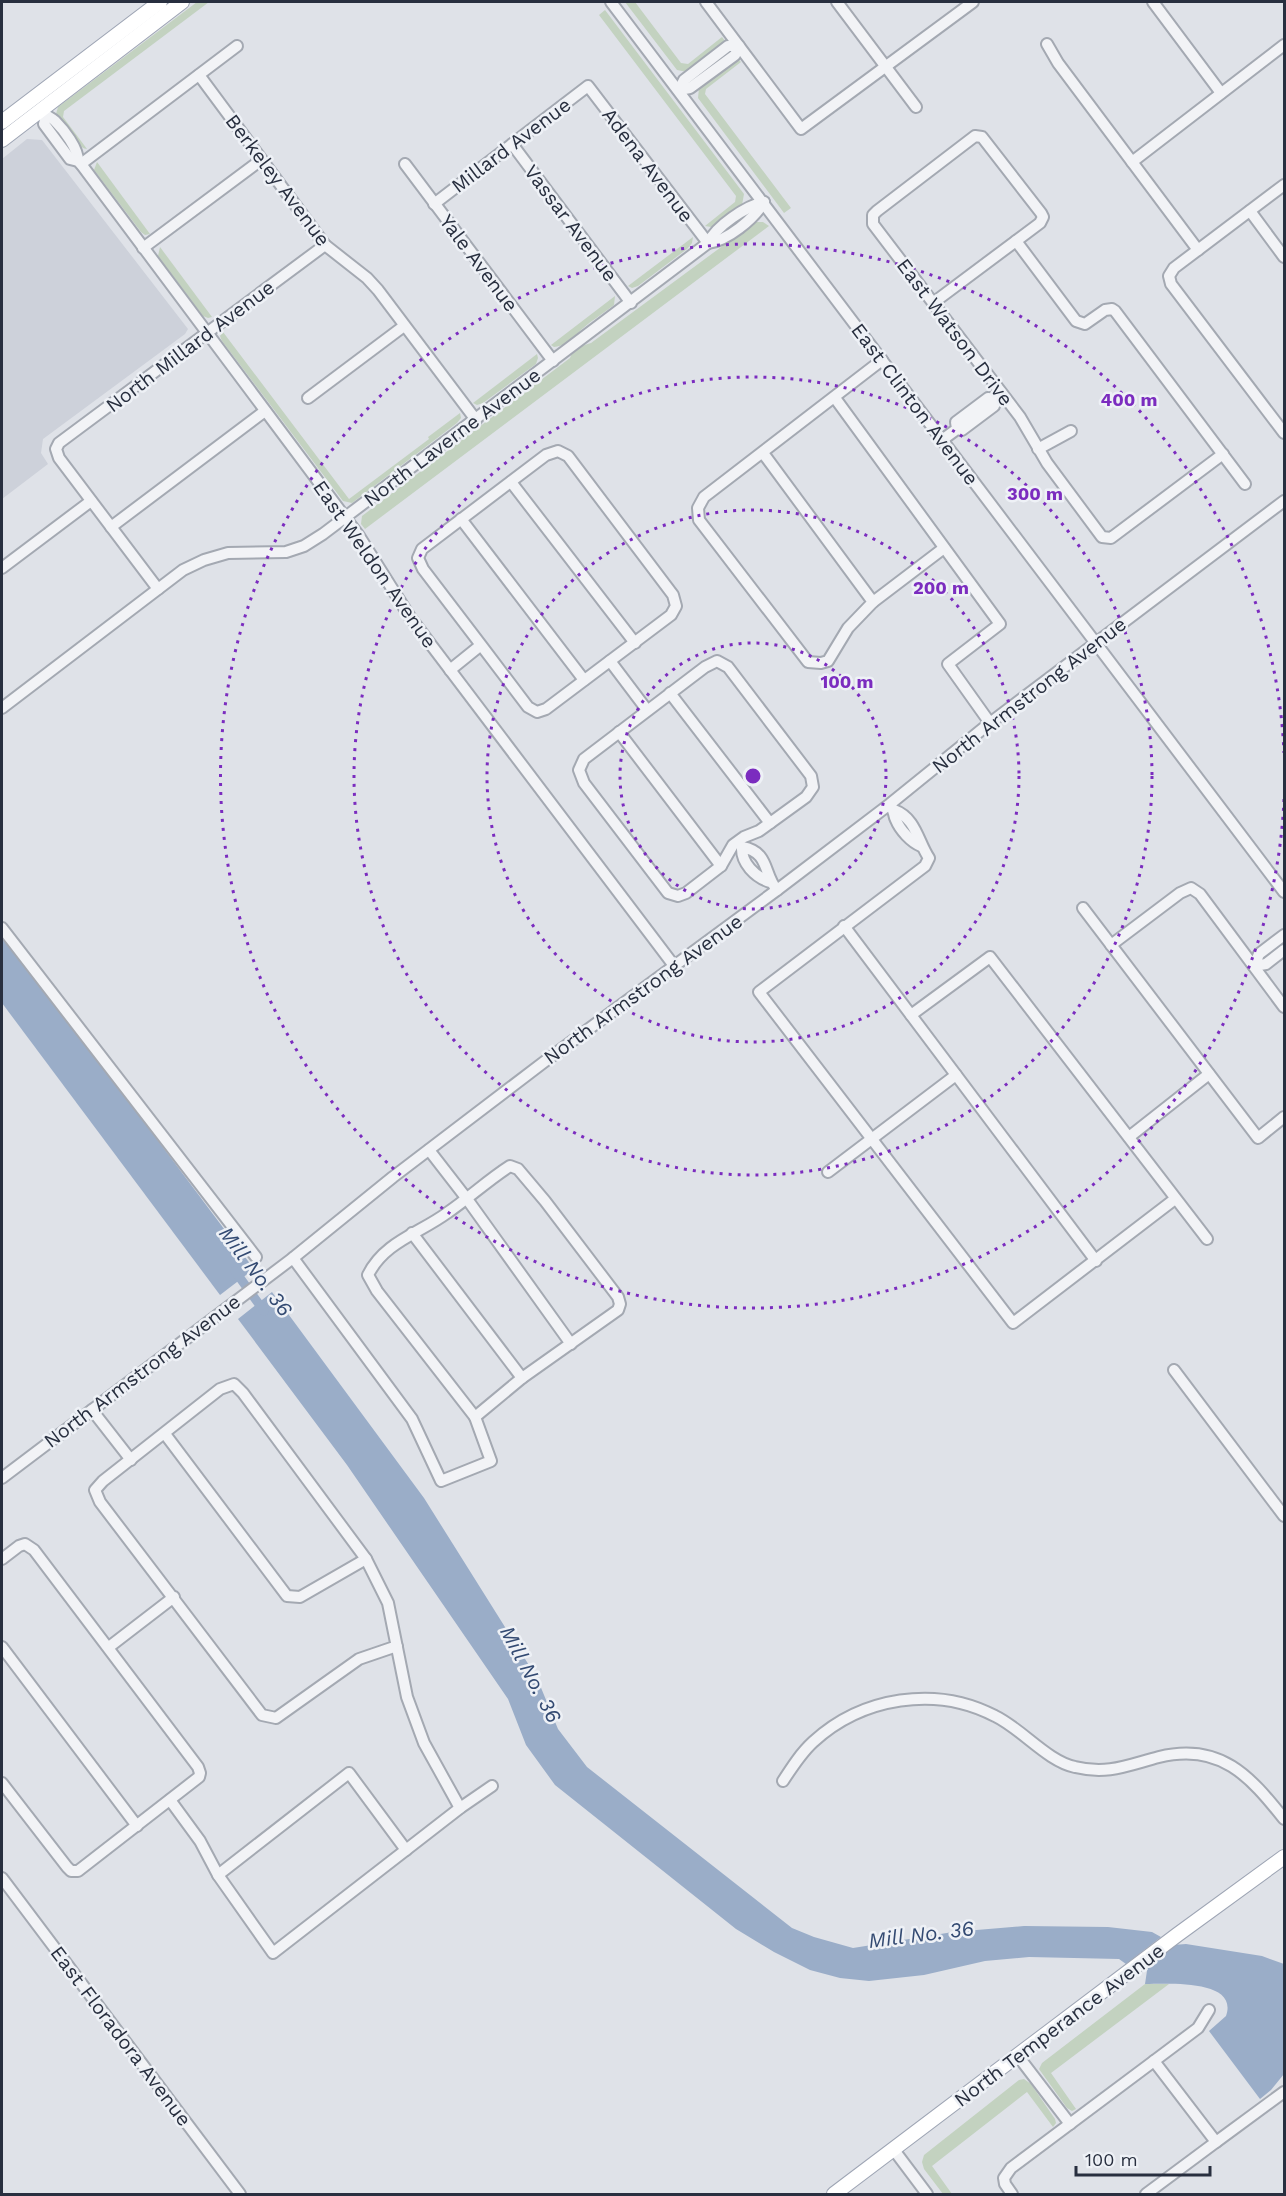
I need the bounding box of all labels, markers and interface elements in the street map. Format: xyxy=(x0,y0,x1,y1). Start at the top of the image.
street label: Millard Avenue xyxy=(447,92,575,198)
street label: Adena Avenue xyxy=(597,103,699,227)
street label: Berkeley Avenue xyxy=(221,109,335,251)
street label: Vassar Avenue xyxy=(519,160,623,286)
street label: Yale Avenue xyxy=(435,210,523,316)
street label: East Watson Drive xyxy=(892,253,1018,411)
street label: North Millard Avenue xyxy=(101,275,279,417)
street label: East Clinton Avenue xyxy=(846,318,984,490)
street label: North Laverne Avenue xyxy=(359,363,545,511)
text: 400 m xyxy=(1101,389,1157,410)
street label: East Weldon Avenue xyxy=(308,476,442,652)
text: 300 m xyxy=(1007,483,1063,504)
text: 200 m xyxy=(913,577,969,598)
street label: North Armstrong Avenue xyxy=(927,612,1131,778)
text: 100 m xyxy=(820,671,874,692)
centre of rings xyxy=(743,766,763,786)
street label: North Armstrong Avenue xyxy=(539,909,747,1069)
water label: Mill No. 36 xyxy=(214,1221,298,1321)
street label: North Armstrong Avenue xyxy=(39,1289,245,1453)
water label: Mill No. 36 xyxy=(495,1621,567,1727)
water label: Mill No. 36 xyxy=(867,1915,976,1953)
street label: North Temperance Avenue xyxy=(949,1938,1169,2112)
street label: East Floradora Avenue xyxy=(45,1941,197,2131)
scale bar xyxy=(1076,2139,1210,2177)
text: 100 m xyxy=(1085,2149,1138,2170)

